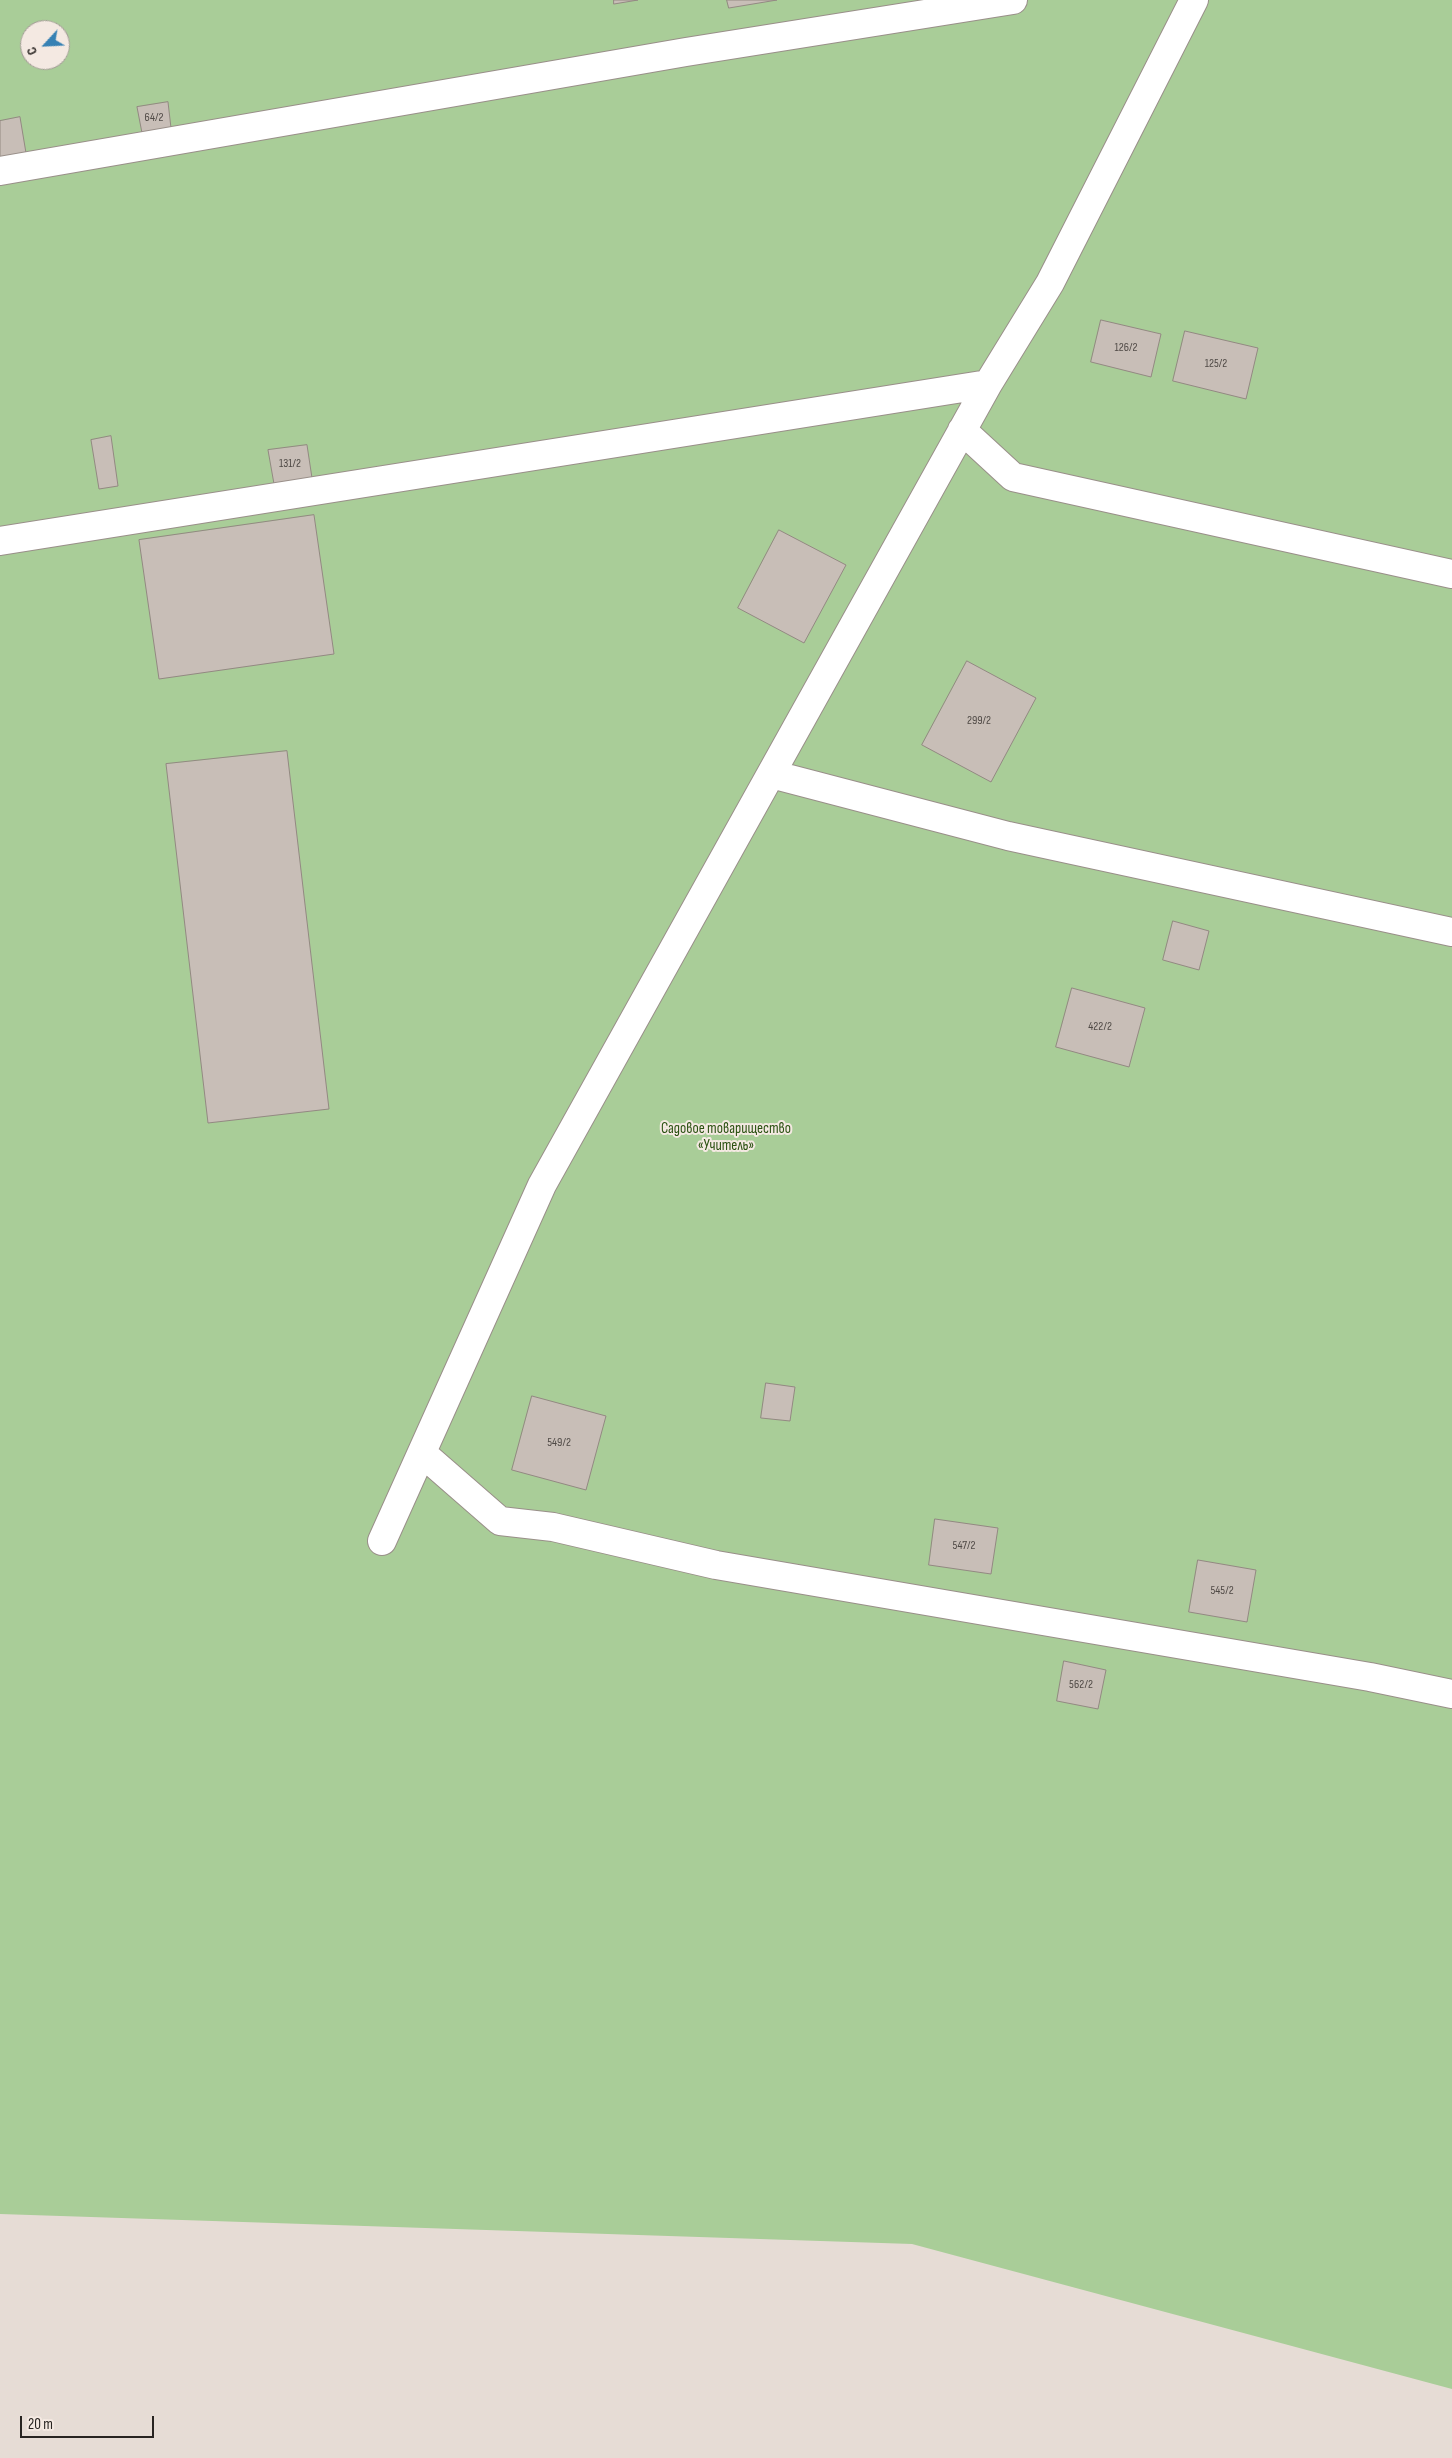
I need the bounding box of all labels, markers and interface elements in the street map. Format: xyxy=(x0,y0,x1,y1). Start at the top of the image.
north arrow xyxy=(20,20,70,70)
text: С xyxy=(23,44,41,58)
house number: 64/2 xyxy=(145,111,163,125)
house number: 126/2 xyxy=(1115,341,1137,355)
house number: 125/2 xyxy=(1205,357,1227,371)
house number: 131/2 xyxy=(279,457,301,471)
house number: 299/2 xyxy=(967,714,991,728)
house number: 422/2 xyxy=(1088,1020,1112,1034)
park label: Садовое товарищество «Учитель» xyxy=(661,1120,791,1155)
house number: 549/2 xyxy=(547,1436,571,1450)
house number: 547/2 xyxy=(953,1539,975,1553)
house number: 545/2 xyxy=(1210,1584,1234,1598)
house number: 562/2 xyxy=(1069,1678,1093,1692)
scale bar xyxy=(22,2406,156,2438)
text: 20 m xyxy=(28,2415,53,2434)

